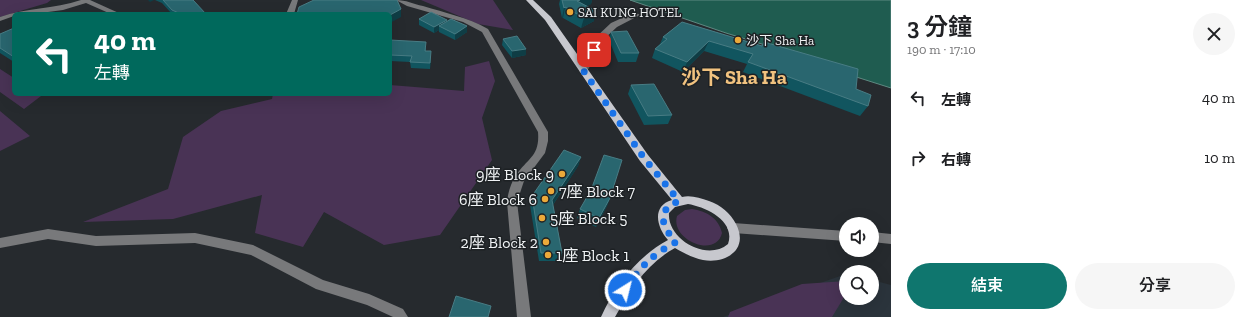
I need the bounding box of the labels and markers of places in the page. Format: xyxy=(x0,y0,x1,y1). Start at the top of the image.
place label: SAI KUNG HOTEL xyxy=(578,5,681,20)
marker: SAI KUNG HOTEL xyxy=(565,7,575,17)
pin xyxy=(577,33,611,67)
place label: 沙下 Sha Ha xyxy=(746,33,815,48)
marker: 沙下 Sha Ha xyxy=(733,35,743,45)
place label: 9座 Block 9 xyxy=(476,165,554,184)
marker: 9座 Block 9 xyxy=(557,169,567,179)
place label: 7座 Block 7 xyxy=(559,182,636,201)
marker: 7座 Block 7 xyxy=(546,186,556,196)
place label: 6座 Block 6 xyxy=(459,190,537,209)
marker: 6座 Block 6 xyxy=(540,194,550,204)
place label: 5座 Block 5 xyxy=(550,209,627,228)
marker: 5座 Block 5 xyxy=(537,213,547,223)
place label: 2座 Block 2 xyxy=(461,233,538,252)
marker: 2座 Block 2 xyxy=(541,237,551,247)
place label: 1座 Block 1 xyxy=(556,246,629,265)
marker: 1座 Block 1 xyxy=(543,250,553,260)

